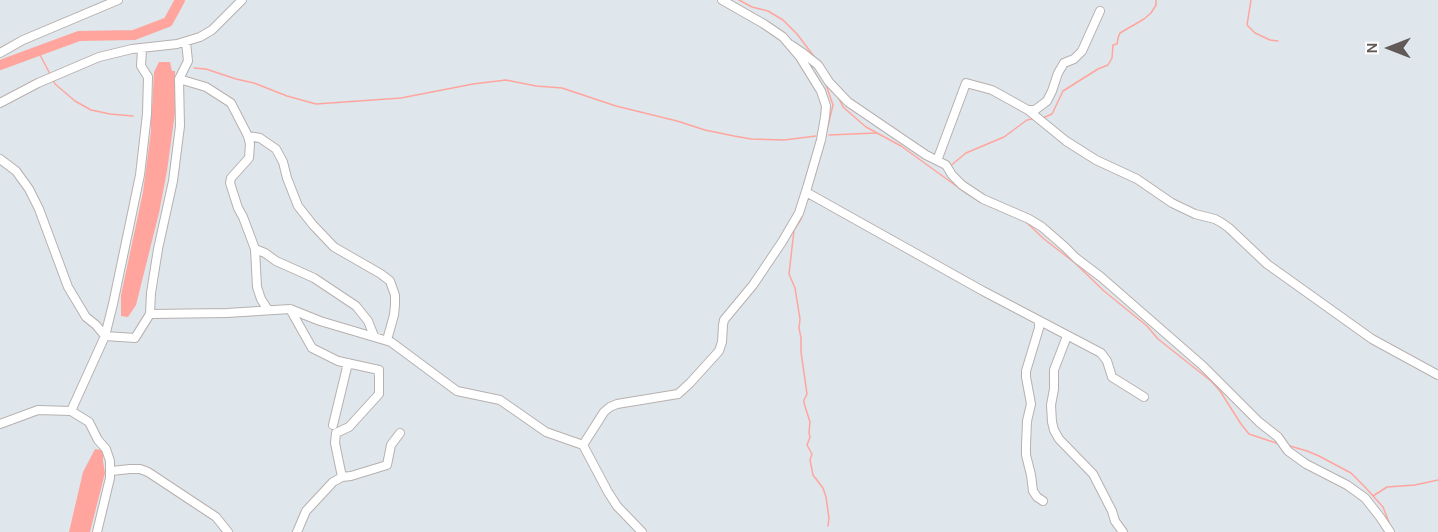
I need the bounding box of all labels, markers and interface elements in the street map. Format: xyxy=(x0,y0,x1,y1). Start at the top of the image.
north arrow xyxy=(1360,18,1420,78)
text: N xyxy=(1362,42,1381,54)

